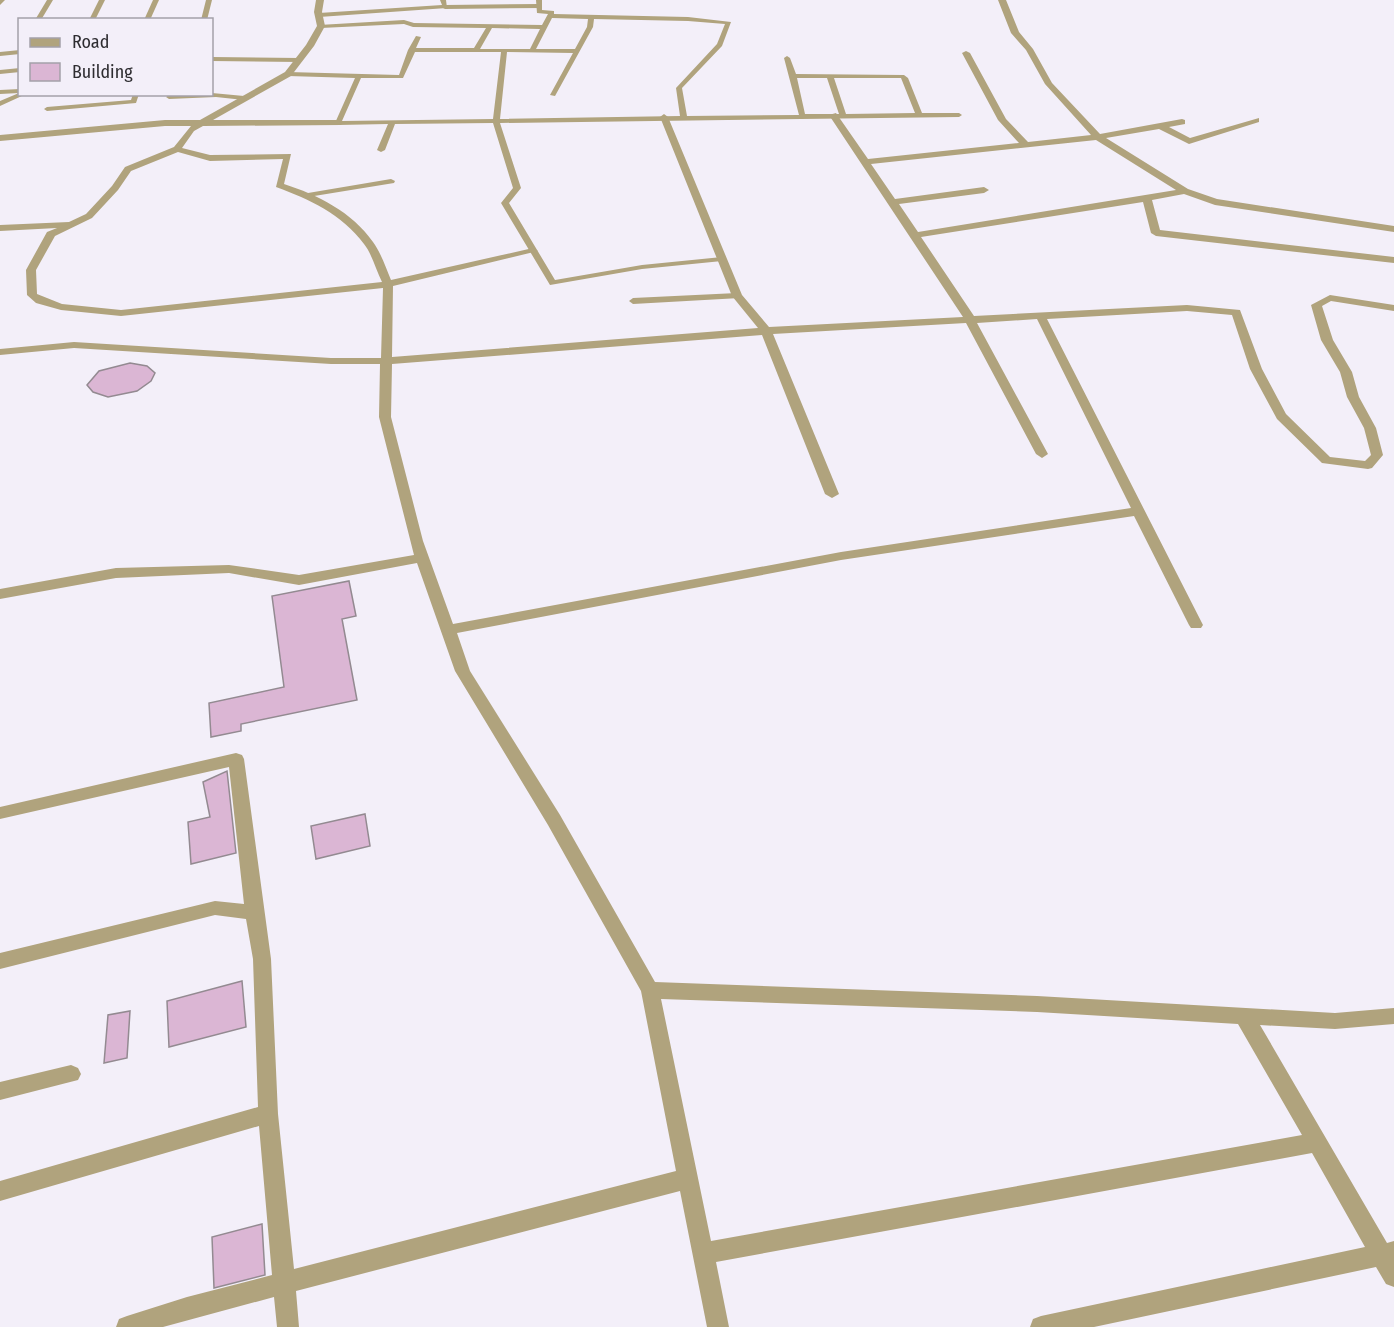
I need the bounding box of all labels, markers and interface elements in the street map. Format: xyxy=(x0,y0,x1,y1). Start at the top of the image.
legend xyxy=(18,18,213,96)
text: Road xyxy=(72,31,109,53)
text: Building xyxy=(72,61,133,83)

